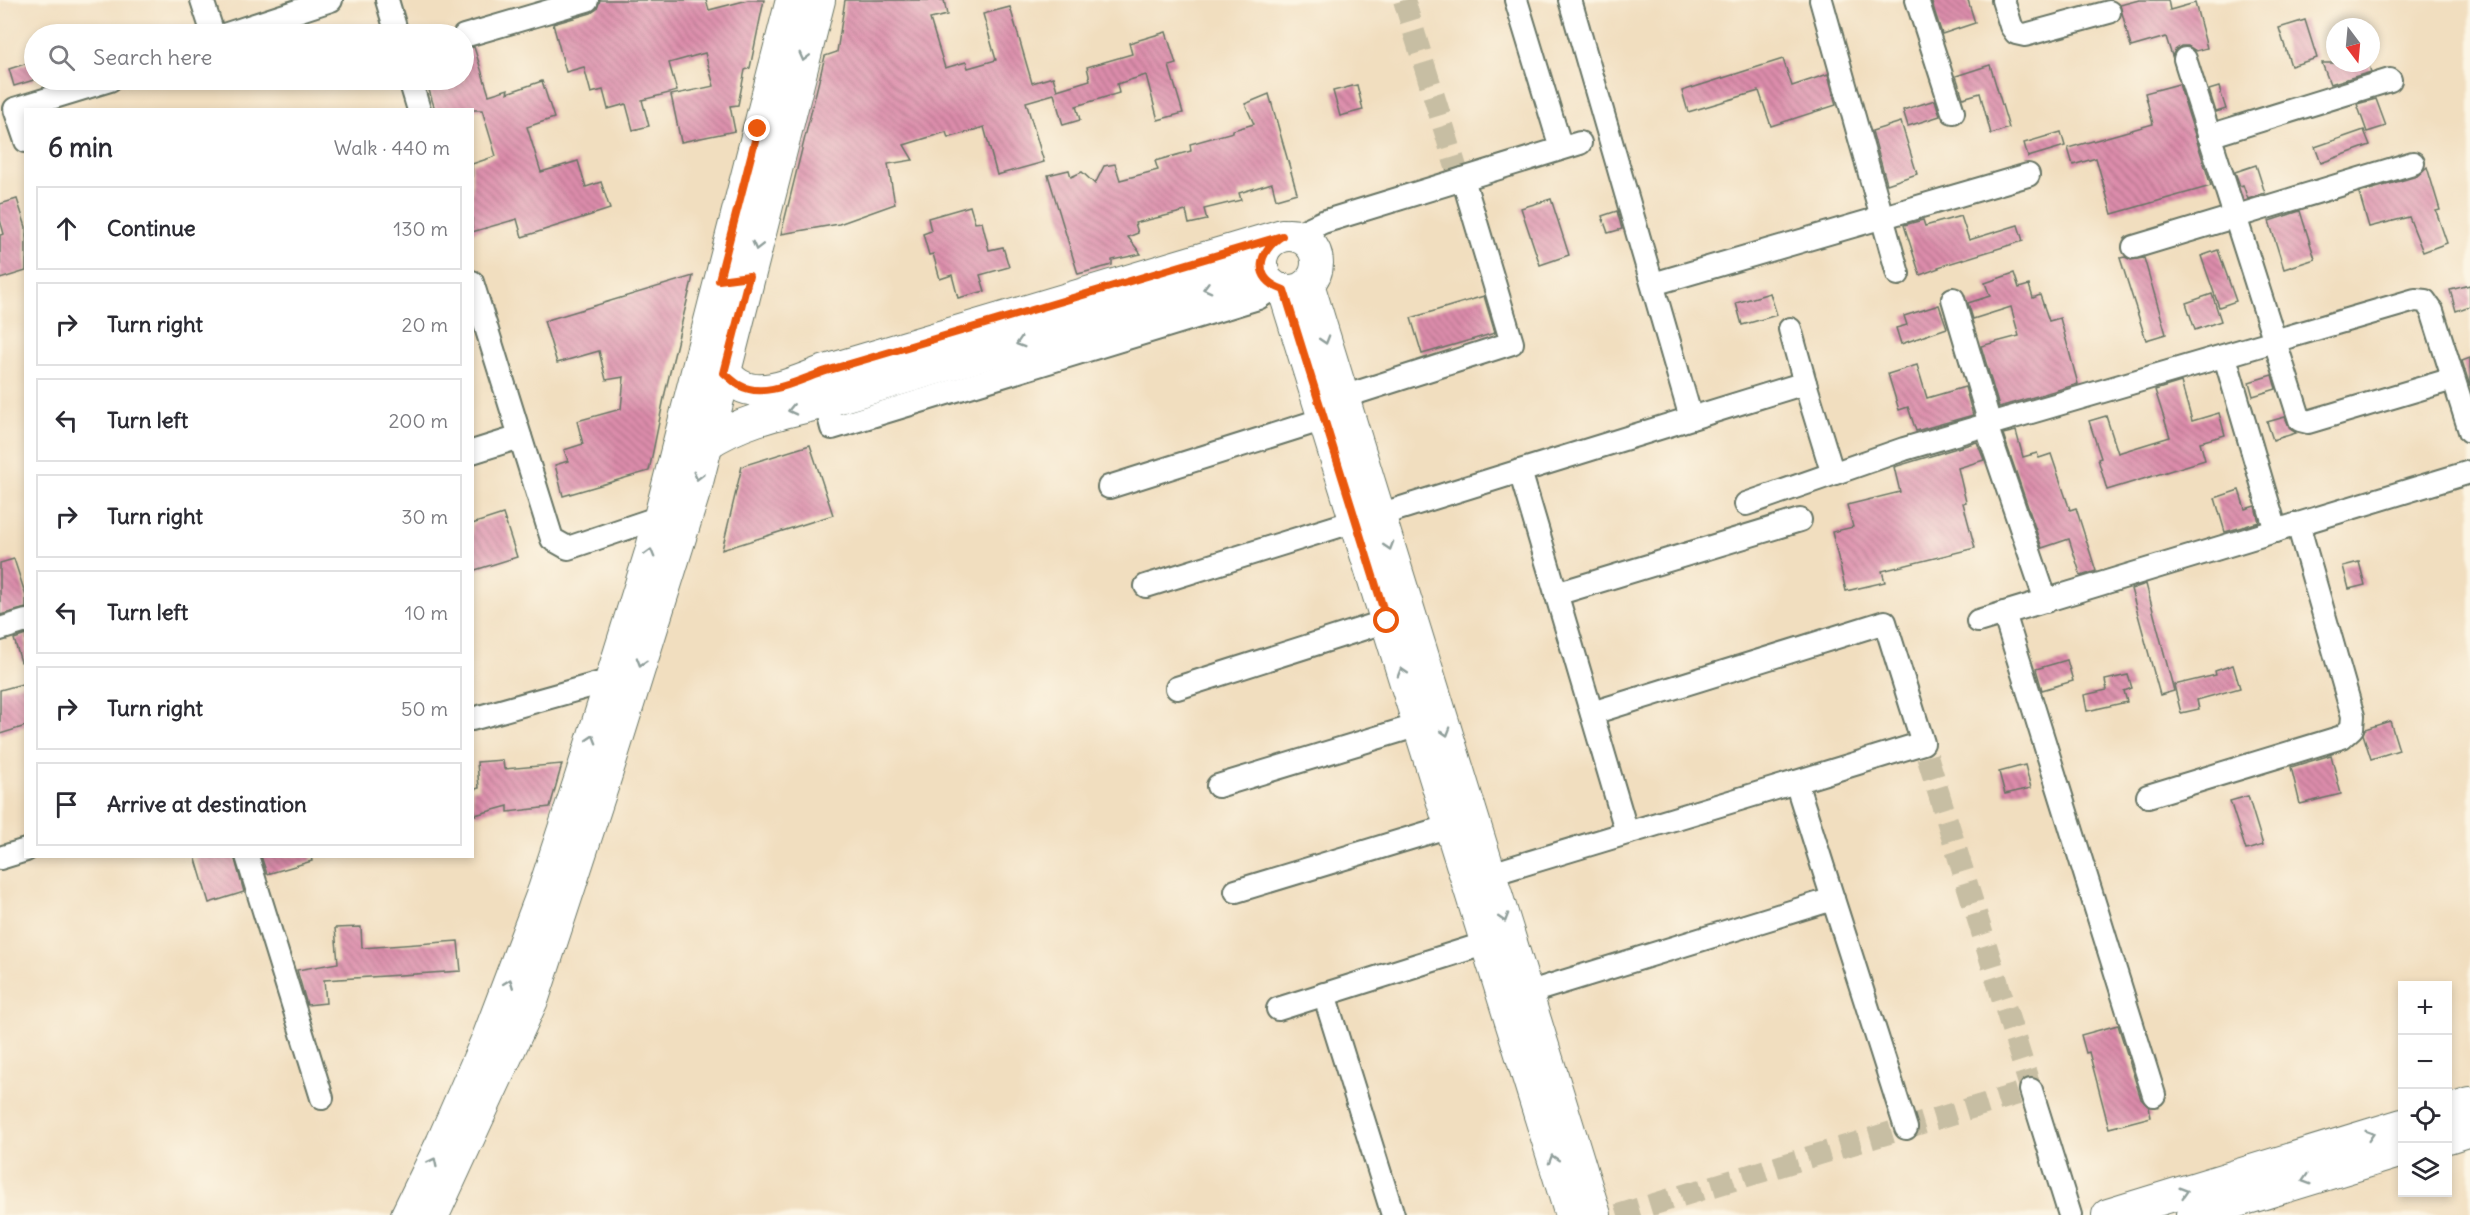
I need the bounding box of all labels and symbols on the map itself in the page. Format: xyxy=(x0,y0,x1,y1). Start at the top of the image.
north arrow xyxy=(2326,18,2380,72)
one-way arrow xyxy=(799,52,812,62)
route end xyxy=(744,115,770,141)
one-way arrow xyxy=(751,241,764,251)
one-way arrow xyxy=(1202,281,1212,294)
one-way arrow xyxy=(1318,334,1330,345)
one-way arrow xyxy=(1015,336,1026,348)
one-way arrow xyxy=(787,402,797,415)
one-way arrow xyxy=(693,470,706,480)
one-way arrow xyxy=(1382,540,1394,551)
one-way arrow xyxy=(643,548,655,559)
route start xyxy=(1373,607,1399,633)
one-way arrow xyxy=(636,656,648,667)
one-way arrow xyxy=(1397,667,1410,678)
one-way arrow xyxy=(1439,726,1451,737)
one-way arrow xyxy=(585,734,597,745)
one-way arrow xyxy=(1497,913,1509,923)
one-way arrow xyxy=(502,978,514,989)
one-way arrow xyxy=(2364,1130,2375,1142)
one-way arrow xyxy=(1548,1154,1560,1165)
one-way arrow xyxy=(425,1158,437,1169)
one-way arrow xyxy=(2301,1173,2312,1185)
one-way arrow xyxy=(2178,1187,2189,1199)

